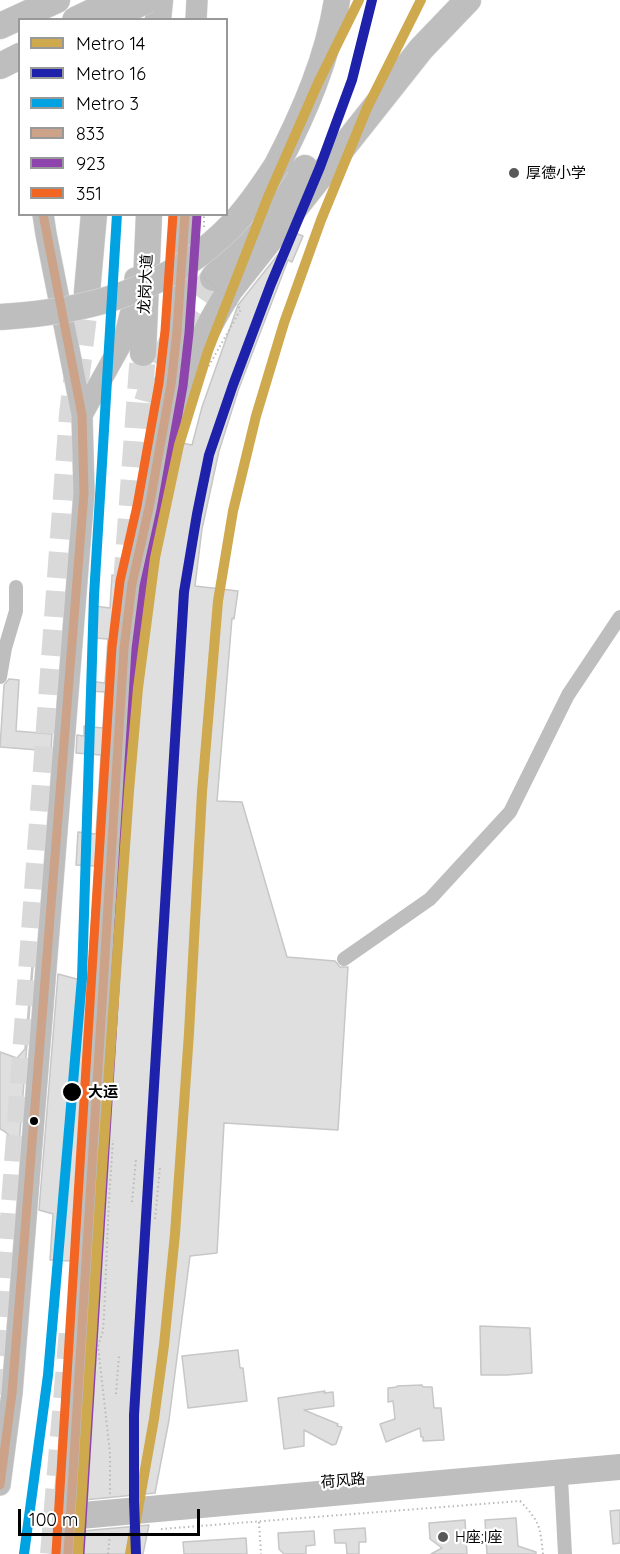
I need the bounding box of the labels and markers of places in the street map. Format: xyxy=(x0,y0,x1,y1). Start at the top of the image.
place label: 厚德小学 xyxy=(526,164,586,182)
marker: 厚德小学 xyxy=(507,166,521,180)
marker: 大运 xyxy=(61,1081,83,1103)
place label: 大运 xyxy=(88,1083,118,1101)
unlabelled marker xyxy=(28,1115,40,1127)
place label: H座;I座 xyxy=(455,1528,503,1546)
marker: H座;I座 xyxy=(436,1530,450,1544)

